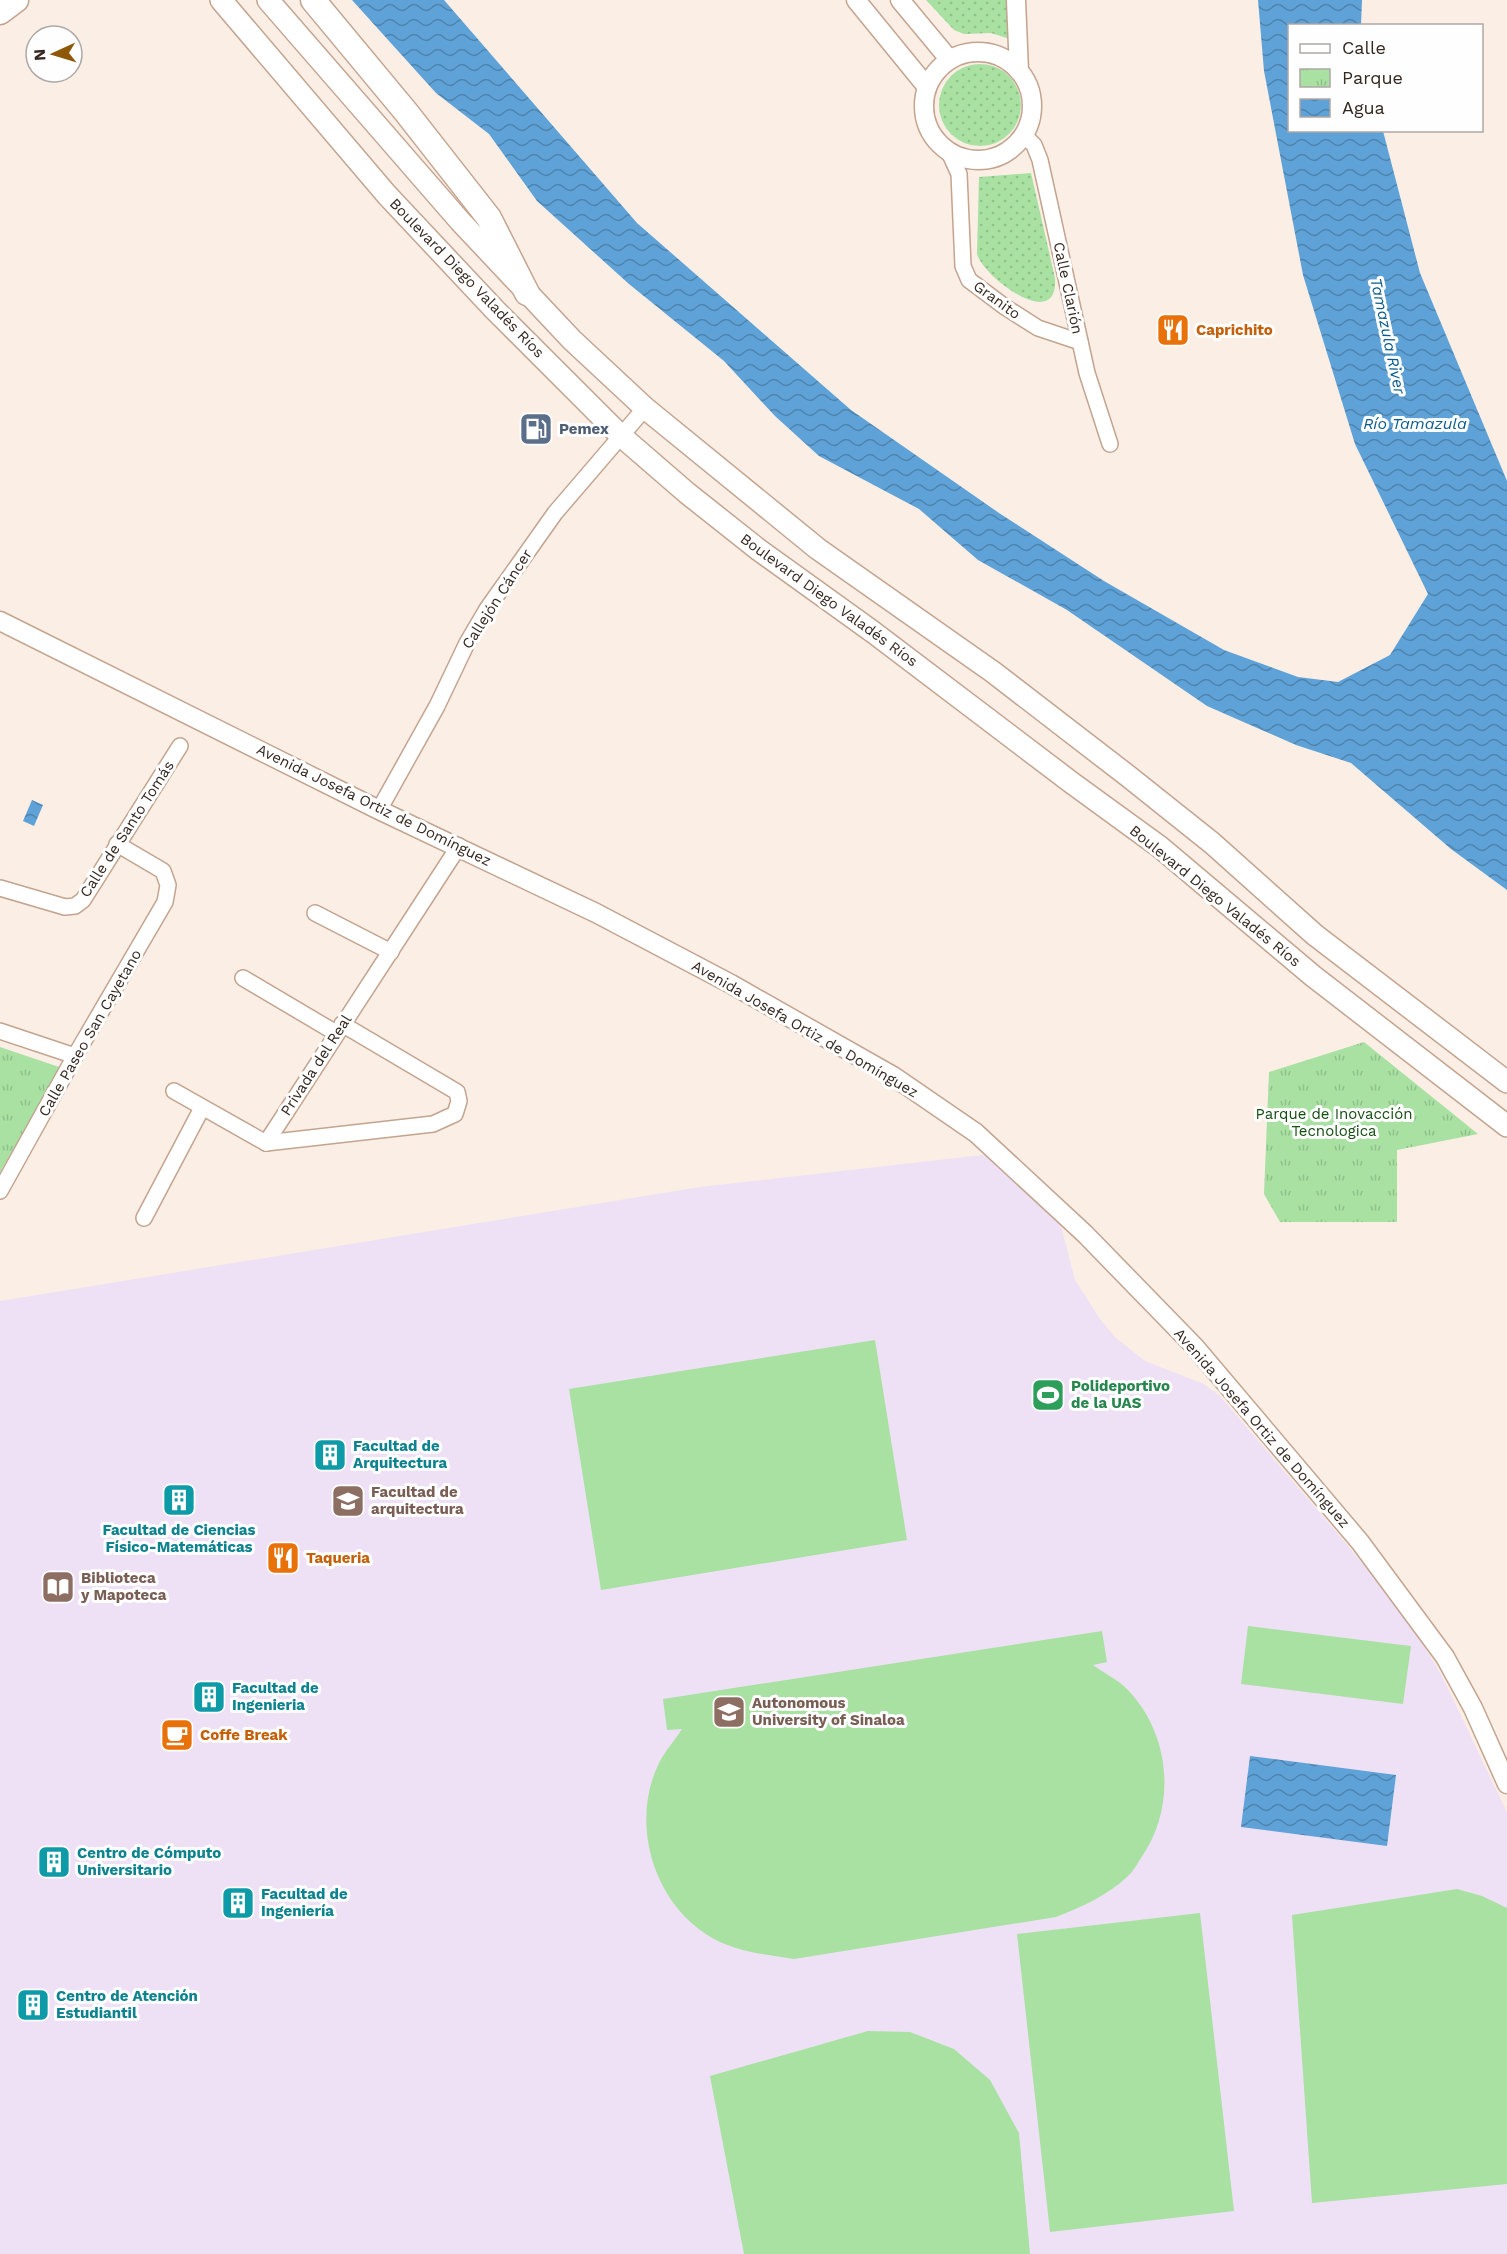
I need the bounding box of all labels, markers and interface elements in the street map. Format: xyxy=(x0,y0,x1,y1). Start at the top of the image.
north arrow xyxy=(24,24,84,84)
legend xyxy=(1288,24,1483,132)
text: Calle xyxy=(1342,37,1386,58)
text: N xyxy=(30,48,49,62)
text: Parque xyxy=(1342,67,1403,88)
text: Agua xyxy=(1342,97,1385,118)
street label: Boulevard Diego Valadés Ríos xyxy=(386,194,548,362)
street label: Calle Clarión xyxy=(1049,240,1087,336)
water label: Tamazula River xyxy=(1366,276,1410,397)
street label: Granito xyxy=(970,277,1024,323)
restaurant icon: Caprichito xyxy=(1155,312,1191,348)
place label: Caprichito xyxy=(1196,321,1273,339)
fuel station icon: Pemex xyxy=(518,411,554,447)
water label: Río Tamazula xyxy=(1363,414,1467,433)
place label: Pemex xyxy=(559,420,609,438)
street label: Boulevard Diego Valadés Ríos xyxy=(737,530,921,670)
street label: Callejón Cáncer xyxy=(458,546,536,652)
street label: Avenida Josefa Ortiz de Domínguez xyxy=(254,740,494,870)
street label: Calle de Santo Tomás xyxy=(76,757,178,901)
street label: Boulevard Diego Valadés Ríos xyxy=(1126,821,1304,971)
street label: Calle Paseo San Cayetano xyxy=(35,946,145,1120)
street label: Avenida Josefa Ortiz de Domínguez xyxy=(688,957,922,1101)
street label: Privada del Real xyxy=(277,1011,356,1119)
park label: Parque de Inovacción Tecnologica xyxy=(1256,1105,1412,1140)
street label: Avenida Josefa Ortiz de Domínguez xyxy=(1170,1324,1354,1532)
sports icon: Polideportivo de la UAS xyxy=(1030,1377,1066,1413)
place label: Polideportivo de la UAS xyxy=(1071,1377,1170,1412)
building icon: Facultad de Arquitectura xyxy=(312,1437,348,1473)
place label: Facultad de Arquitectura xyxy=(353,1437,448,1472)
building icon: Facultad de Ciencias Físico-Matemáticas xyxy=(161,1482,197,1518)
school or university icon: Facultad de arquitectura xyxy=(330,1483,366,1519)
place label: Facultad de arquitectura xyxy=(371,1483,464,1518)
place label: Facultad de Ciencias Físico-Matemáticas xyxy=(102,1521,256,1556)
restaurant icon: Taqueria xyxy=(265,1540,301,1576)
place label: Taqueria xyxy=(306,1549,370,1567)
library icon: Biblioteca y Mapoteca xyxy=(40,1569,76,1605)
place label: Biblioteca y Mapoteca xyxy=(80,1569,167,1604)
building icon: Facultad de Ingenieria xyxy=(191,1679,227,1715)
place label: Facultad de Ingenieria xyxy=(232,1679,319,1714)
school or university icon: Autonomous University of Sinaloa xyxy=(711,1694,747,1730)
place label: Autonomous University of Sinaloa xyxy=(752,1694,905,1729)
cafe icon: Coffe Break xyxy=(159,1717,195,1753)
place label: Coffe Break xyxy=(200,1726,288,1744)
building icon: Centro de Cómputo Universitario xyxy=(36,1844,72,1880)
place label: Centro de Cómputo Universitario xyxy=(77,1844,221,1879)
building icon: Facultad de Ingeniería xyxy=(220,1885,256,1921)
place label: Facultad de Ingeniería xyxy=(261,1885,348,1920)
building icon: Centro de Atención Estudiantil xyxy=(15,1987,51,2023)
place label: Centro de Atención Estudiantil xyxy=(56,1987,198,2022)

